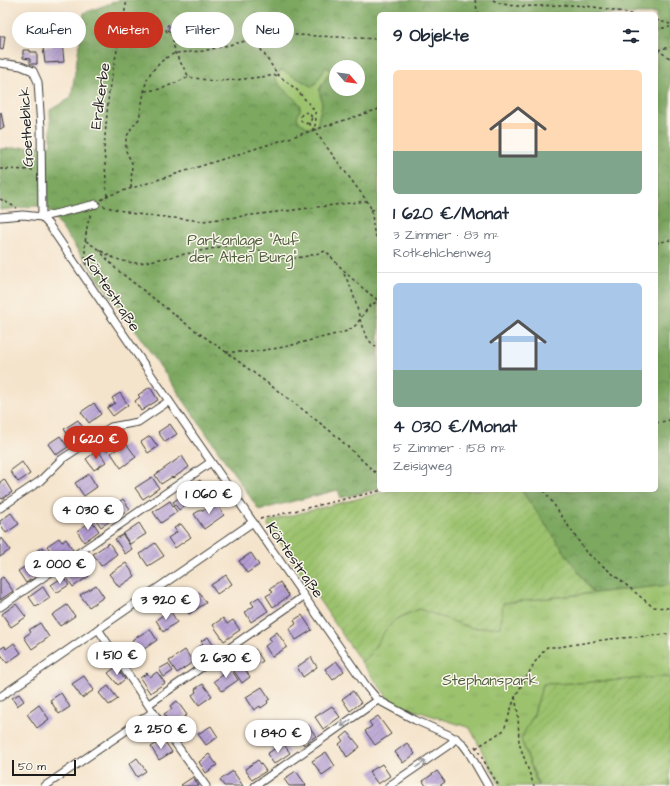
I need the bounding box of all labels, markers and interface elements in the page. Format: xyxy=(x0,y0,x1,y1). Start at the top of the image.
chip: Kaufen xyxy=(12,12,86,48)
chip: Mieten xyxy=(94,12,163,48)
chip: Filter xyxy=(171,12,234,48)
chip: Neu xyxy=(242,12,294,48)
text: 9 Objekte xyxy=(393,24,469,48)
icon: filters xyxy=(620,25,642,47)
north arrow xyxy=(329,60,365,96)
map controls xyxy=(329,60,365,96)
street label: Erdkerbe xyxy=(85,61,116,131)
street label: Goetheblick xyxy=(14,86,39,168)
icon: home xyxy=(482,96,554,168)
text: 1 620 €/Monat xyxy=(393,202,509,226)
text: 3 Zimmer · 83 m² xyxy=(393,226,499,244)
park label: Parkanlage "Auf der Alten Burg" xyxy=(187,230,299,269)
text: Rotkehlchenweg xyxy=(393,244,491,262)
street label: Körtestraße xyxy=(78,251,145,336)
icon: home xyxy=(482,309,554,381)
text: 4 030 €/Monat xyxy=(393,415,517,439)
pin: 1 620 € xyxy=(59,426,133,460)
text: 1 620 € xyxy=(73,430,119,448)
text: 5 Zimmer · 158 m² xyxy=(393,439,506,457)
text: Zeisigweg xyxy=(393,457,452,475)
pin: 1 060 € xyxy=(172,481,246,515)
text: 1 060 € xyxy=(186,485,232,503)
pin: 4 030 € xyxy=(51,497,125,531)
text: 4 030 € xyxy=(62,501,114,519)
street label: Körtestraße xyxy=(261,518,329,602)
pin: 2 000 € xyxy=(23,551,97,585)
text: 2 000 € xyxy=(34,555,86,573)
pin: 3 920 € xyxy=(129,587,203,621)
text: 3 920 € xyxy=(141,591,191,609)
pin: 1 510 € xyxy=(80,642,154,676)
pin: 2 630 € xyxy=(189,645,263,679)
text: 1 510 € xyxy=(96,646,138,664)
text: 2 630 € xyxy=(200,649,252,667)
park label: Stephanspark xyxy=(442,670,538,691)
pin: 2 250 € xyxy=(124,716,198,750)
one-way arrow xyxy=(341,719,352,727)
text: 2 250 € xyxy=(134,720,188,738)
pin: 1 840 € xyxy=(241,720,315,754)
text: 1 840 € xyxy=(254,724,302,742)
scale bar xyxy=(12,758,76,777)
text: 50 m xyxy=(18,759,46,774)
one-way arrow xyxy=(415,760,426,768)

